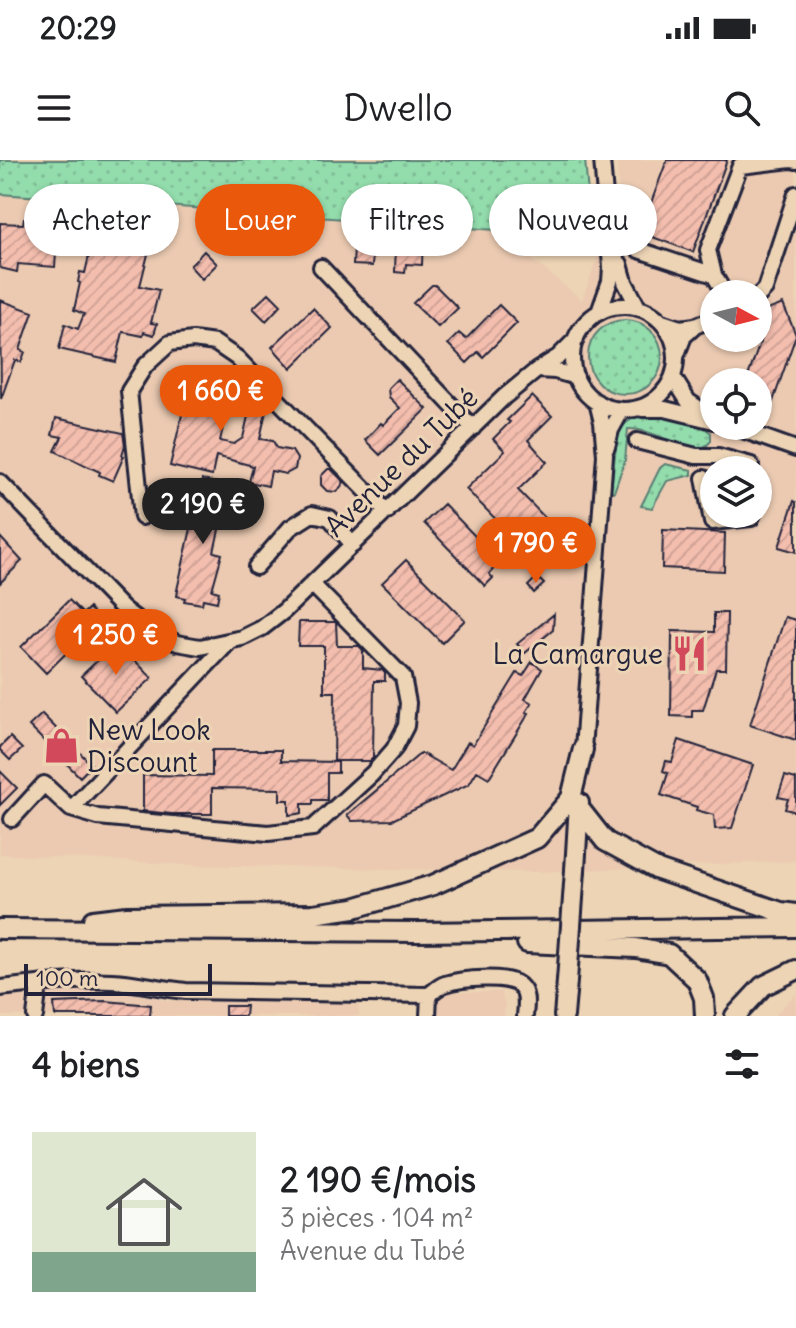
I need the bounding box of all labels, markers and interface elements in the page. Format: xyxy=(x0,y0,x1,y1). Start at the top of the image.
text: 20:29 xyxy=(40,9,117,47)
icon: menu xyxy=(32,86,76,130)
text: Dwello xyxy=(343,86,453,131)
icon: search xyxy=(720,86,764,130)
chip: Acheter xyxy=(24,184,179,256)
chip: Louer xyxy=(195,184,325,256)
chip: Filtres xyxy=(341,184,473,256)
chip: Nouveau xyxy=(489,184,657,256)
north arrow xyxy=(700,280,772,352)
map controls xyxy=(700,280,772,528)
pin: 1 660 € xyxy=(147,365,295,433)
button: locate xyxy=(700,368,772,440)
text: 1 660 € xyxy=(178,374,264,407)
street label: Avenue du Tubé xyxy=(317,380,485,544)
button: layers xyxy=(700,456,772,528)
pin: 2 190 € xyxy=(129,478,277,546)
text: 2 190 € xyxy=(160,487,246,520)
pin: 1 790 € xyxy=(462,517,610,585)
text: 1 790 € xyxy=(494,526,578,559)
pin: 1 250 € xyxy=(42,609,190,677)
text: 1 250 € xyxy=(73,618,159,651)
restaurant icon: La Camargue xyxy=(670,635,708,673)
place label: La Camargue xyxy=(493,636,663,672)
place label: New Look Discount xyxy=(87,712,211,780)
shop icon: New Look Discount xyxy=(42,727,80,765)
scale bar xyxy=(24,960,212,996)
text: 100 m xyxy=(36,964,98,992)
icon: filters xyxy=(720,1042,764,1086)
text: 4 biens xyxy=(32,1043,140,1086)
text: 2 190 €/mois xyxy=(280,1158,476,1201)
icon: home xyxy=(96,1164,192,1260)
text: 3 pièces · 104 m² xyxy=(280,1201,474,1234)
text: Avenue du Tubé xyxy=(280,1234,465,1267)

